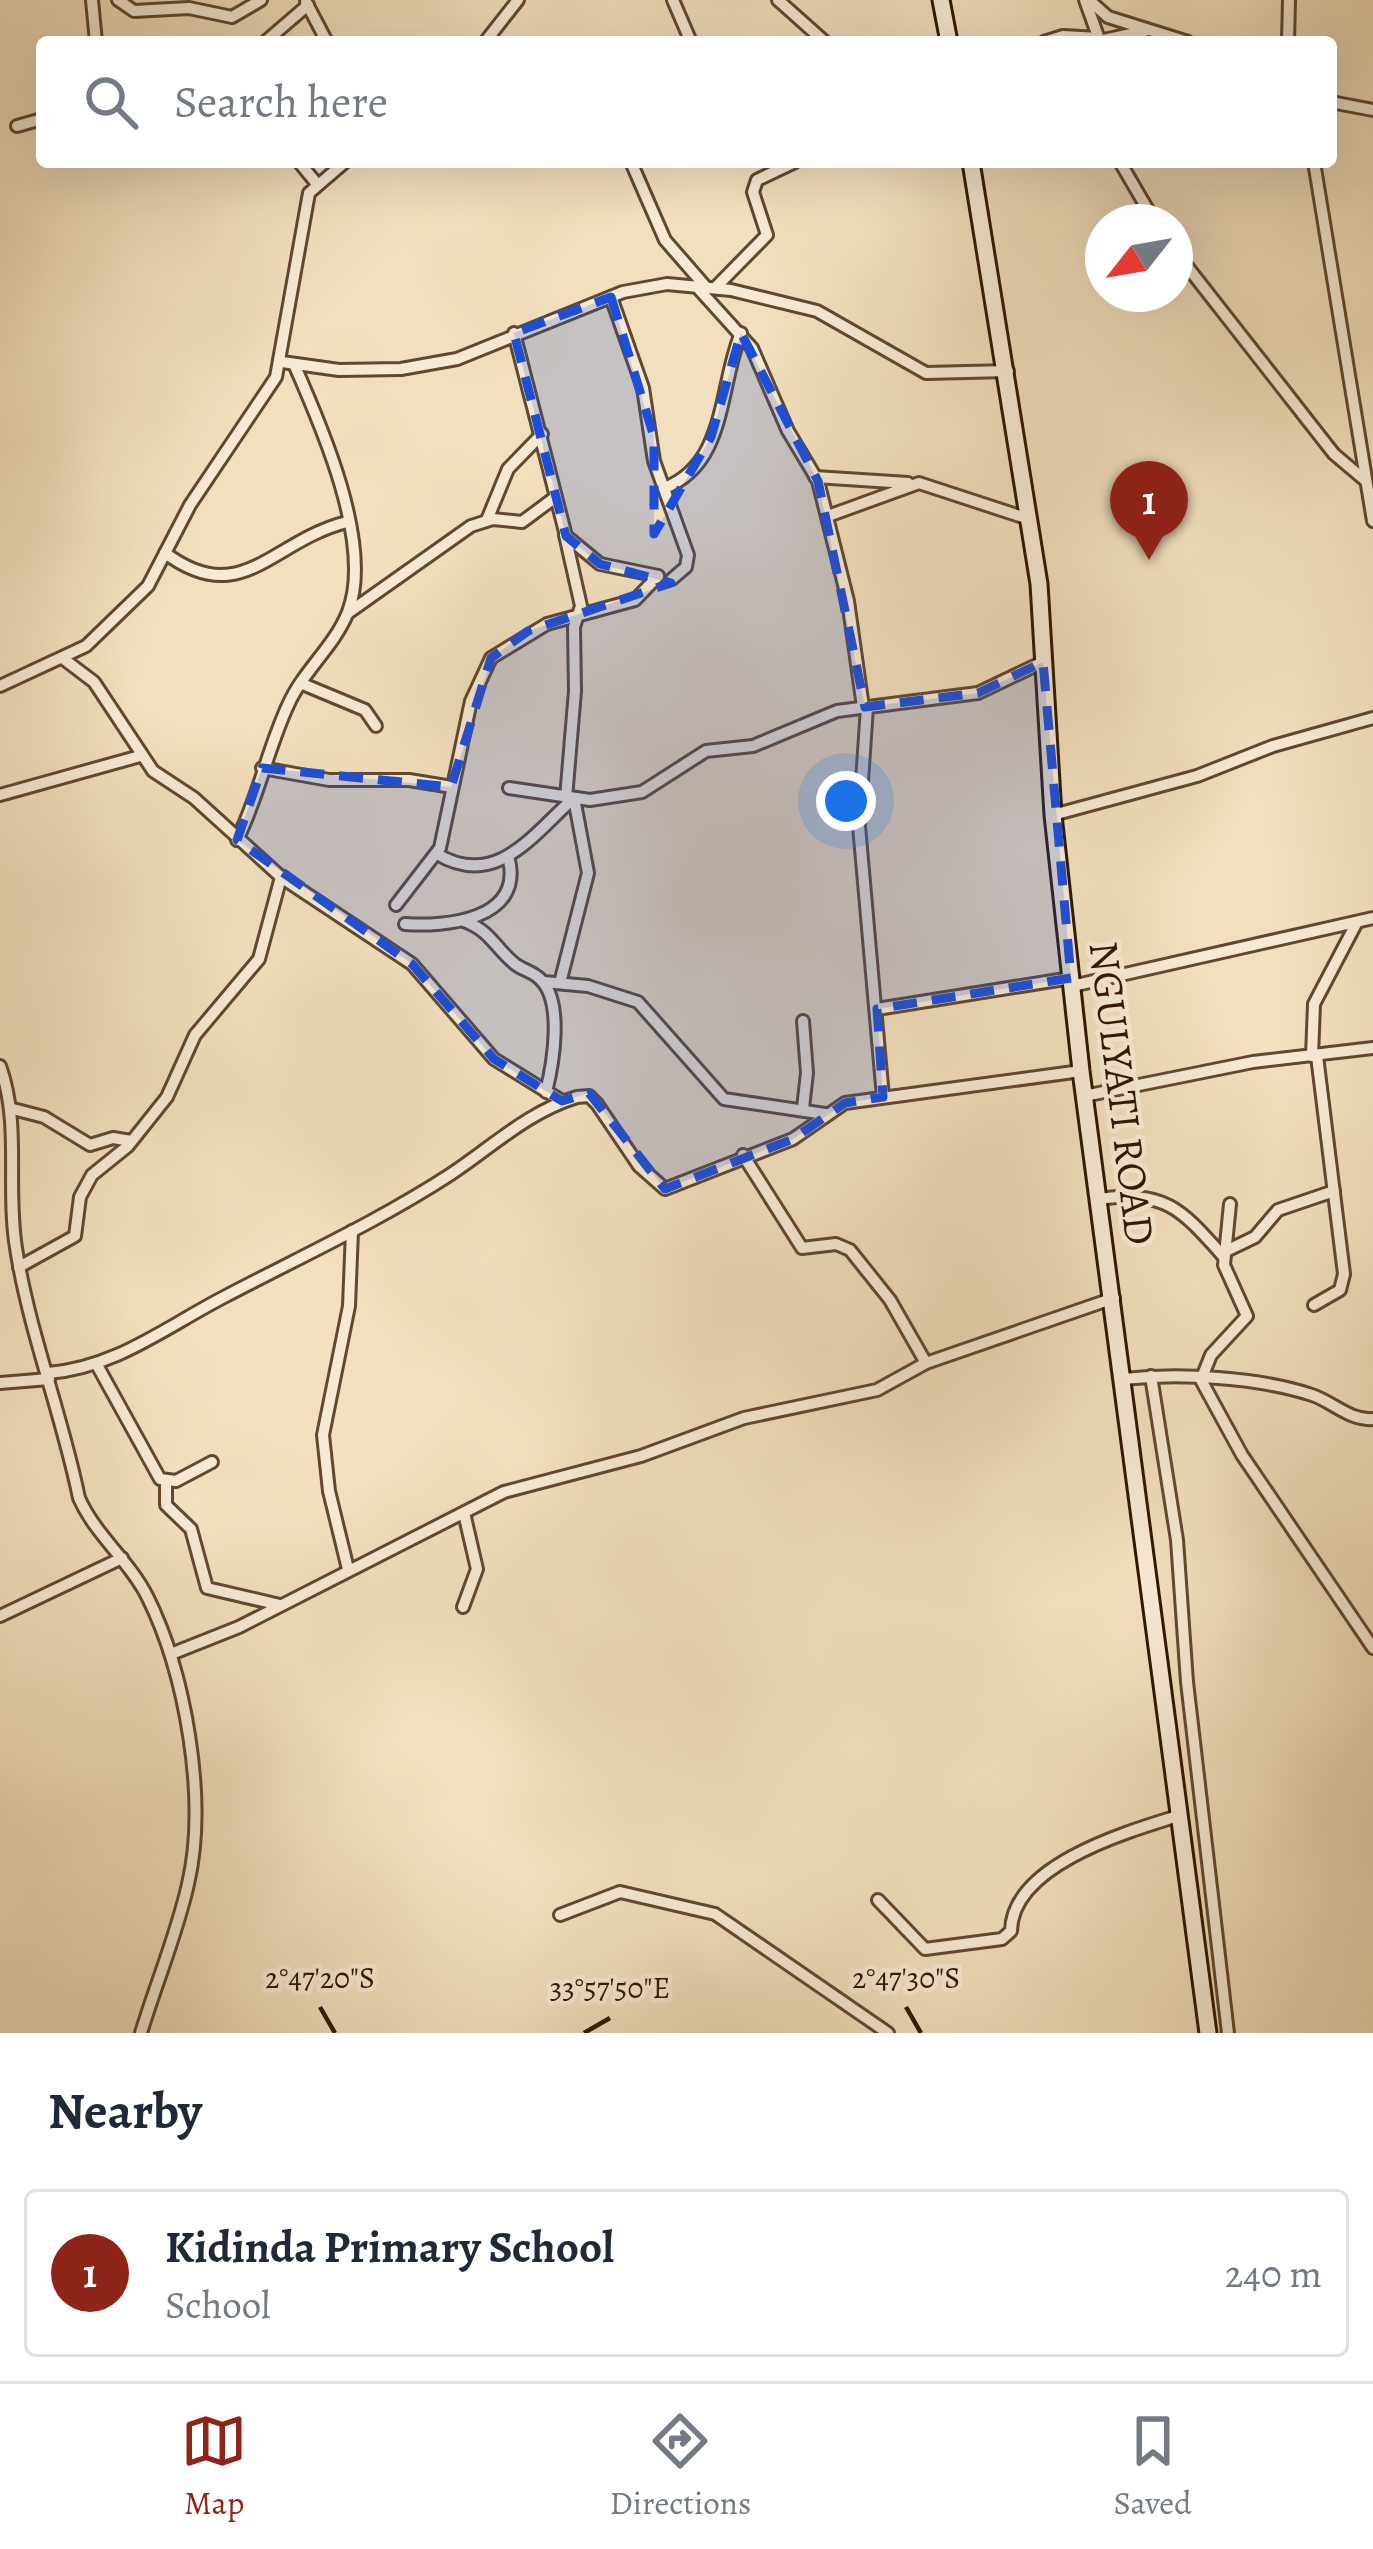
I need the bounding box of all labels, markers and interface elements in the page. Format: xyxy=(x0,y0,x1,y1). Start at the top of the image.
search box xyxy=(36,36,1337,168)
icon: search xyxy=(78,69,144,135)
text: Search here xyxy=(174,71,388,133)
north arrow xyxy=(1085,204,1193,312)
pin: 1 xyxy=(1110,461,1188,560)
your location xyxy=(816,771,876,831)
street label: NGULYATI ROAD xyxy=(1076,938,1169,1248)
text: 2°47'20"S xyxy=(265,1958,375,1998)
text: 2°47'30"S xyxy=(852,1958,960,1998)
text: 33°57'50"E xyxy=(550,1968,670,2008)
text: Nearby xyxy=(48,2076,202,2146)
text: Kidinda Primary School xyxy=(165,2216,614,2278)
text: 1 xyxy=(83,2247,97,2300)
text: 240 m xyxy=(1225,2247,1322,2300)
text: School xyxy=(165,2278,271,2331)
tab: Map xyxy=(181,2408,247,2525)
tab: Directions xyxy=(610,2408,751,2525)
tab: Saved xyxy=(1114,2408,1192,2525)

